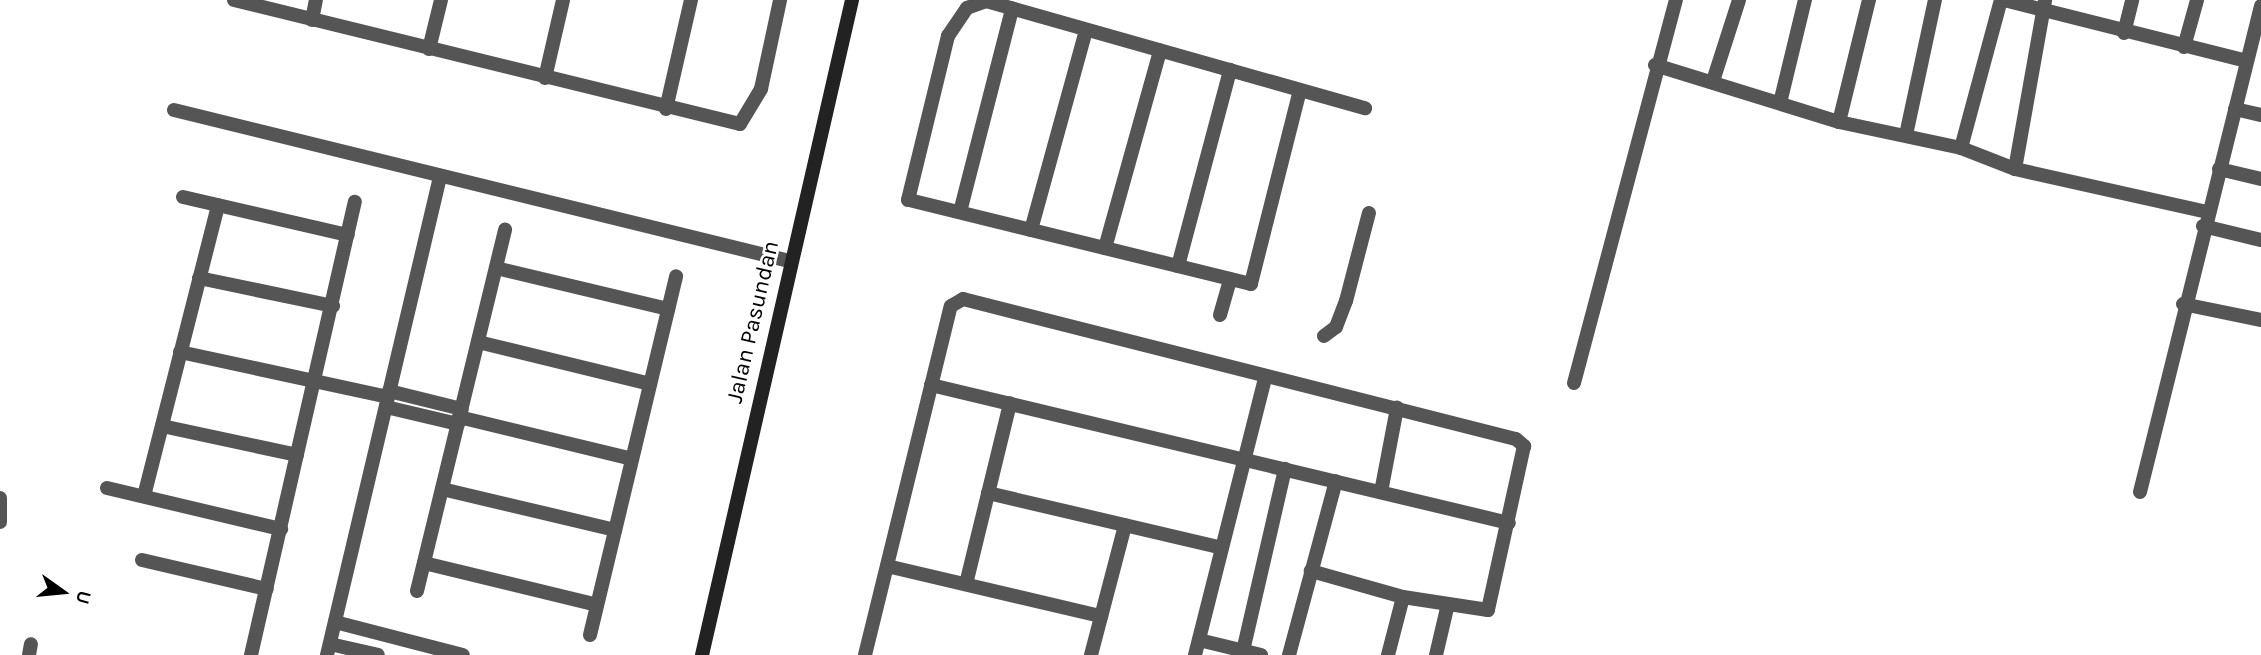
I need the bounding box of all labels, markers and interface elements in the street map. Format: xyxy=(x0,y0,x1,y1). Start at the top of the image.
street label: Jalan Pasundan xyxy=(721,238,785,406)
north arrow xyxy=(28,557,98,627)
text: U xyxy=(71,588,96,607)

